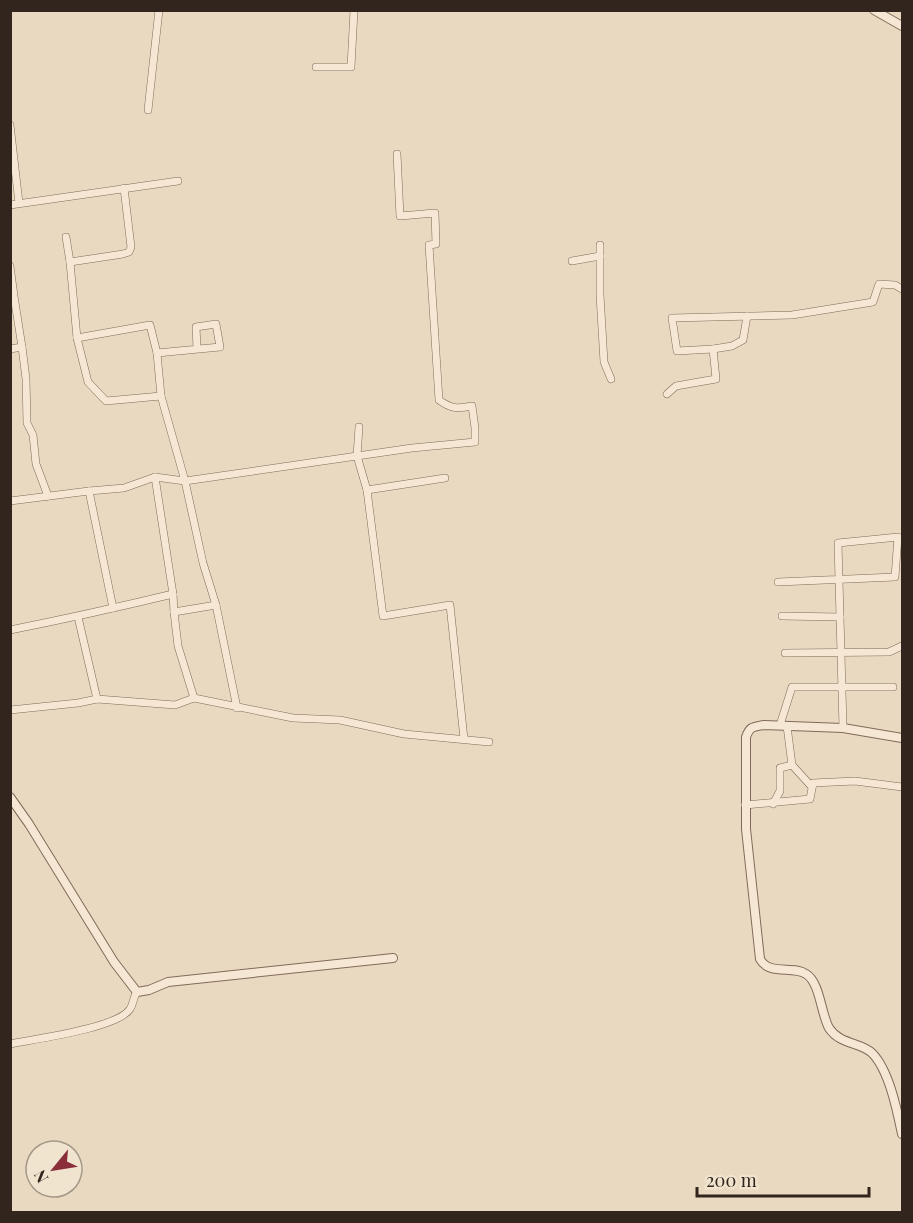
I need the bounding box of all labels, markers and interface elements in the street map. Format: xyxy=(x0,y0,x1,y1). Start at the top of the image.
north arrow xyxy=(24,1139,84,1199)
scale bar xyxy=(697,1160,870,1198)
text: N xyxy=(28,1166,53,1187)
text: 200 m xyxy=(706,1168,757,1192)

